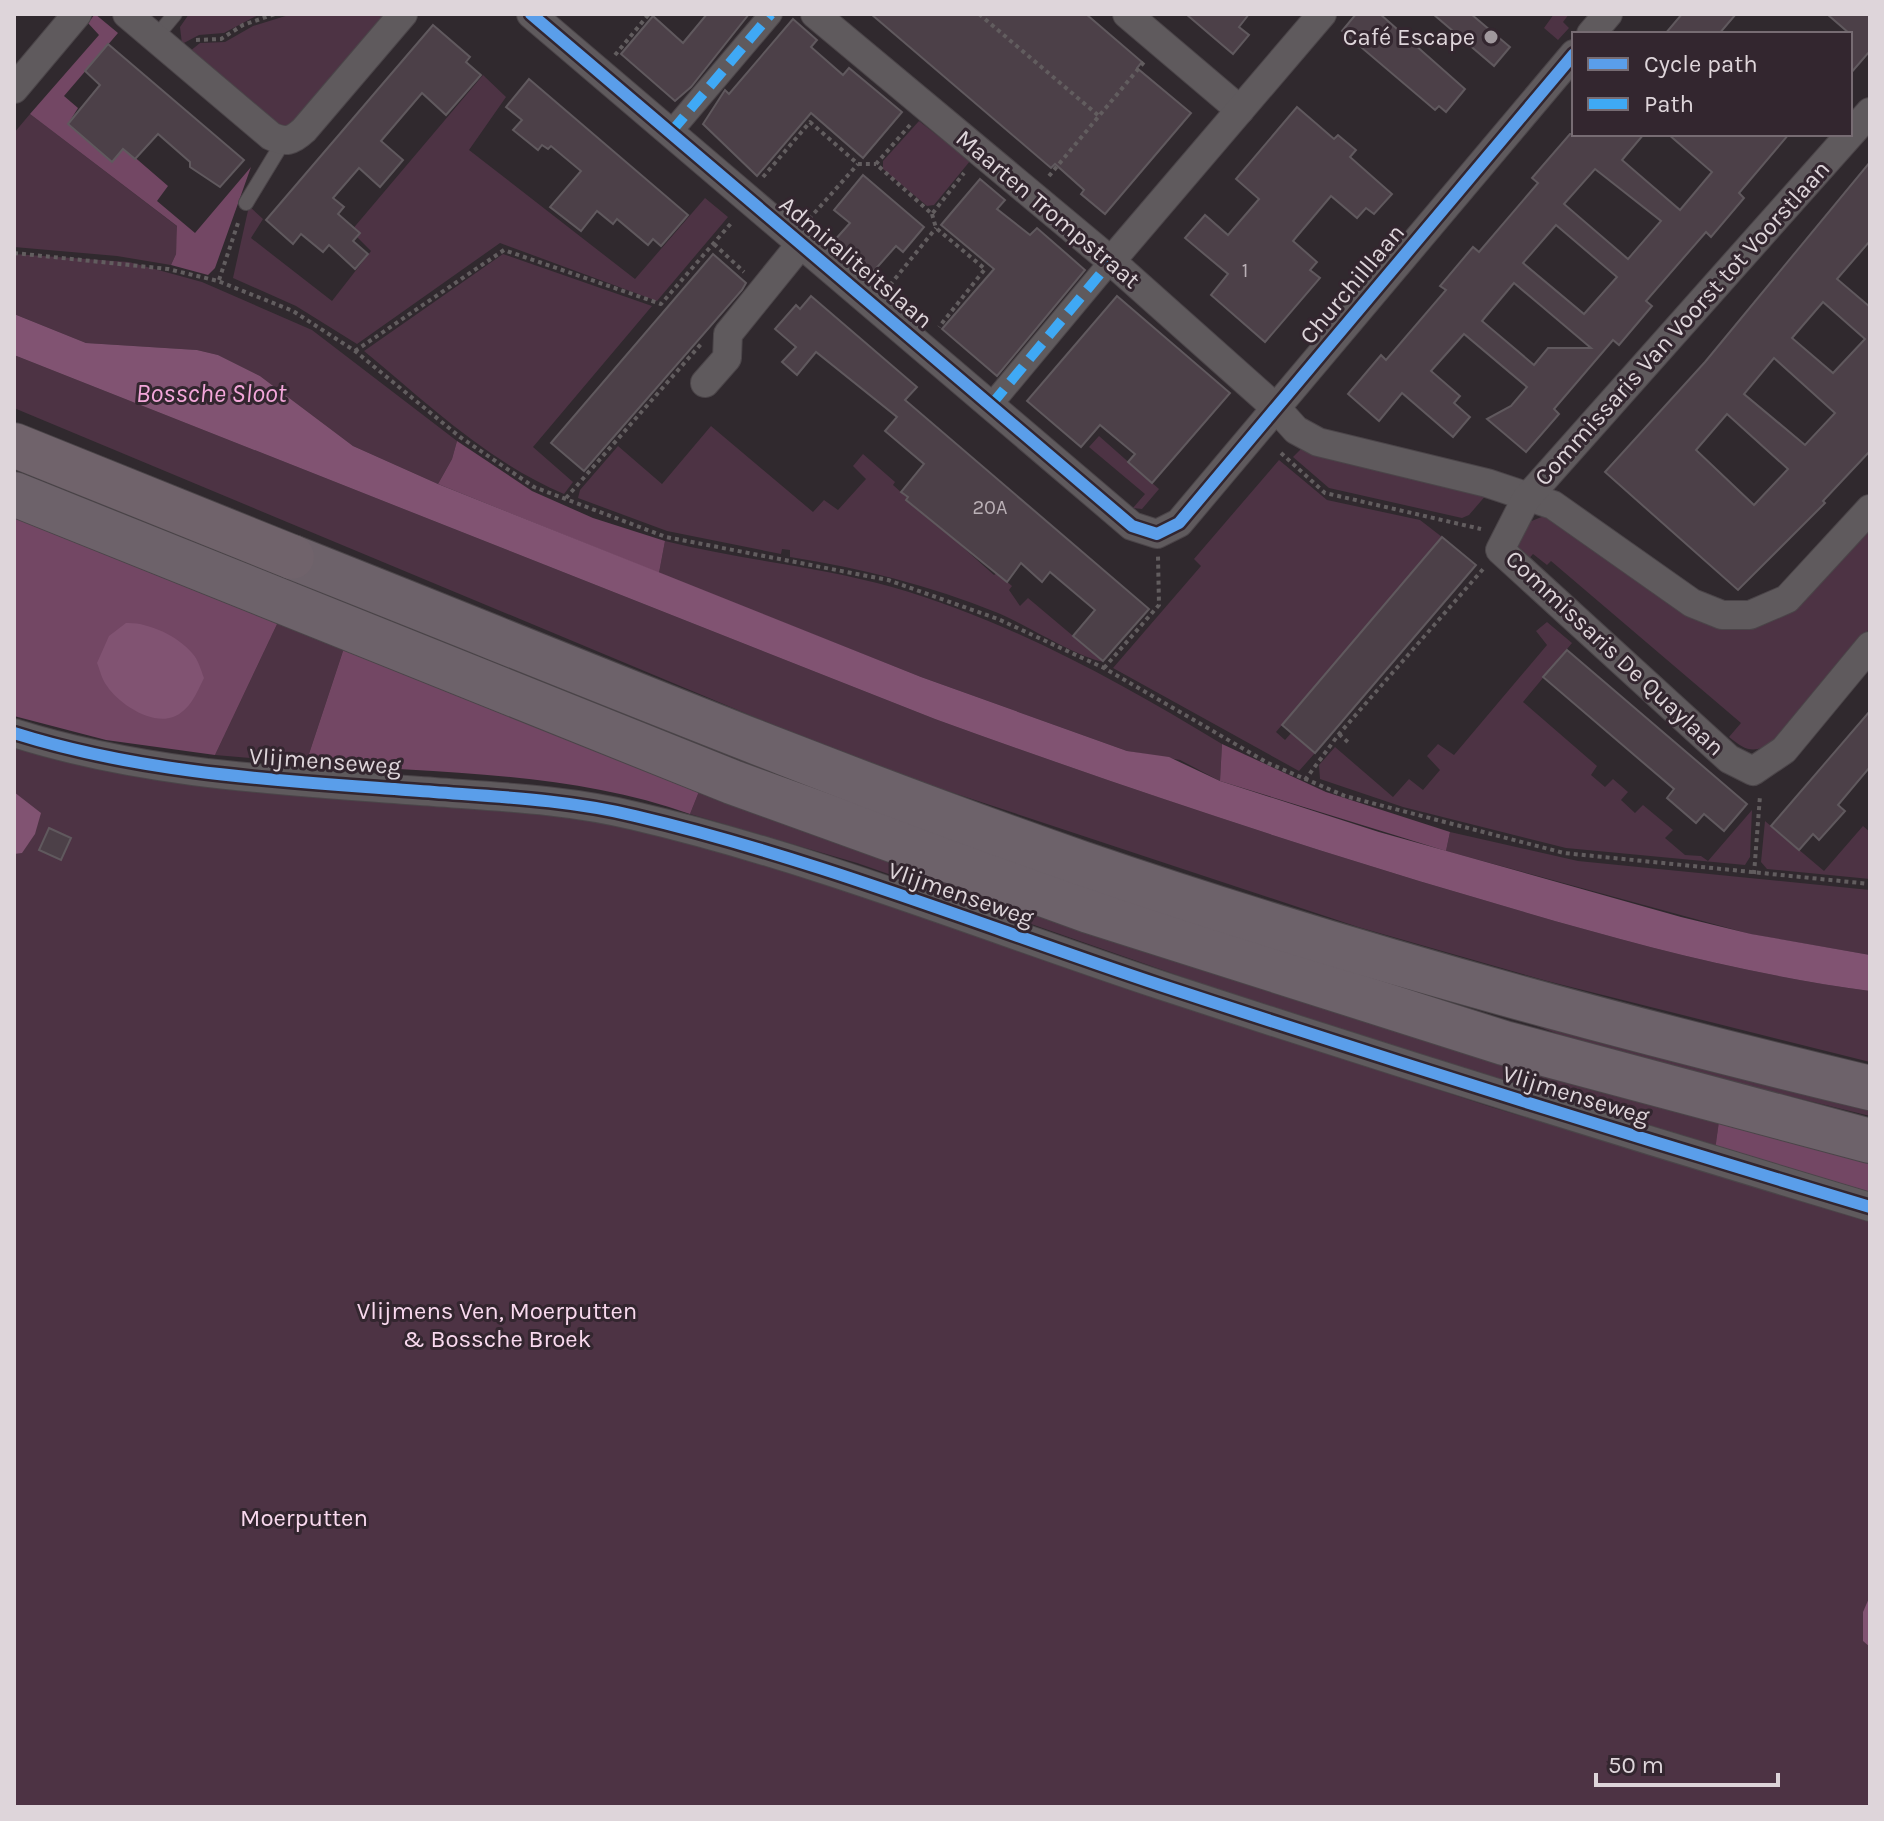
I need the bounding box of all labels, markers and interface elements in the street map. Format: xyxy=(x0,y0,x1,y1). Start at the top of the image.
place label: Café Escape xyxy=(1343,23,1475,51)
marker: Café Escape xyxy=(1482,28,1500,46)
legend xyxy=(1572,32,1852,136)
text: Cycle path xyxy=(1644,50,1758,78)
text: Path xyxy=(1644,90,1694,118)
street label: Maarten Trompstraat xyxy=(950,124,1146,294)
street label: Commissaris Van Voorst tot Voorstlaan xyxy=(1529,155,1835,491)
street label: Admiraliteitslaan xyxy=(774,190,938,334)
street label: Churchilllaan xyxy=(1294,219,1410,349)
house number: 1 xyxy=(1242,259,1248,282)
water label: Bossche Sloot xyxy=(136,378,288,409)
house number: 20A xyxy=(973,496,1007,519)
street label: Commissaris De Quaylaan xyxy=(1500,544,1730,762)
street label: Vlijmenseweg xyxy=(248,742,402,780)
street label: Vlijmenseweg xyxy=(884,856,1038,932)
street label: Vlijmenseweg xyxy=(1499,1059,1653,1131)
park label: Vlijmens Ven, Moerputten & Bossche Broek xyxy=(357,1297,637,1353)
park label: Moerputten xyxy=(240,1504,368,1532)
scale bar xyxy=(1596,1737,1778,1787)
text: 50 m xyxy=(1608,1751,1664,1779)

